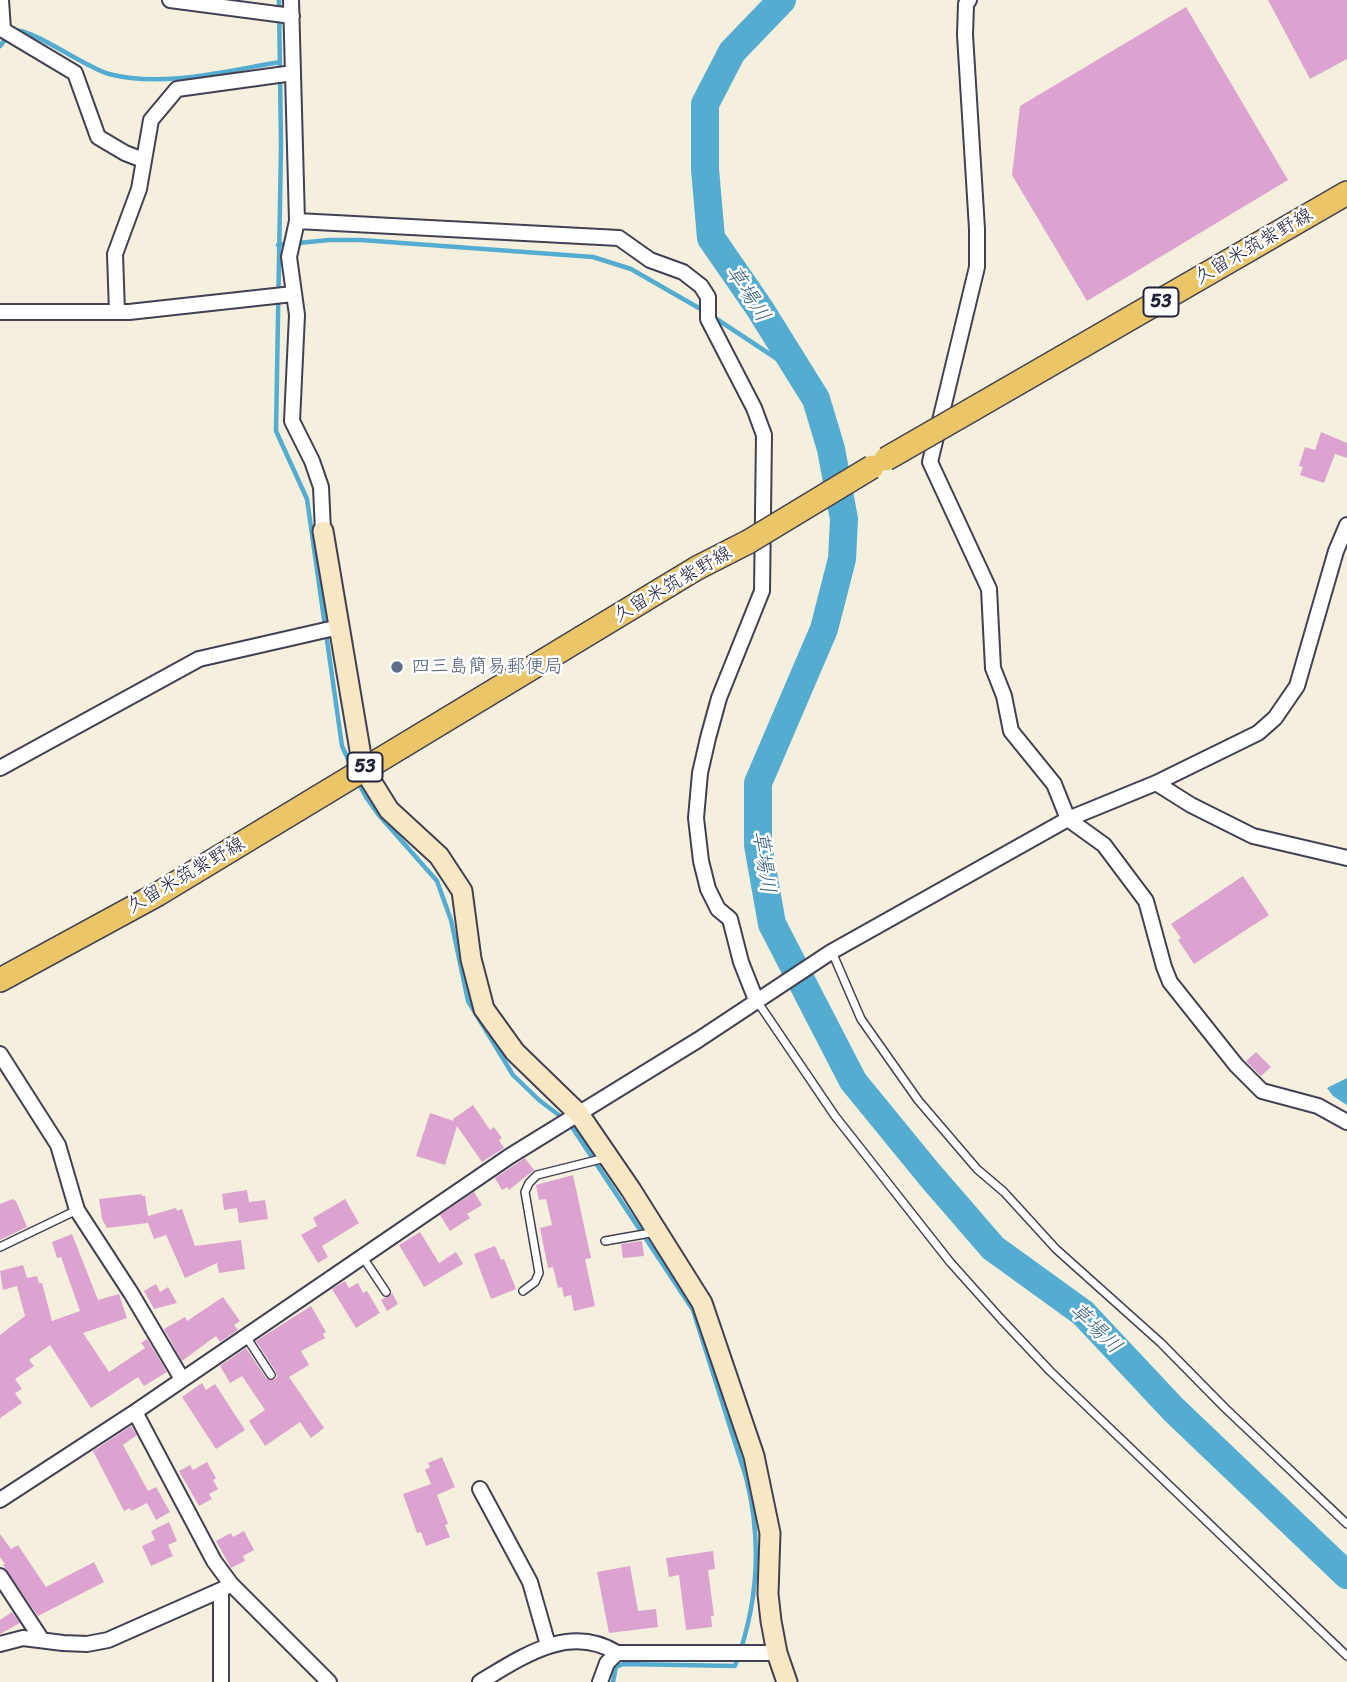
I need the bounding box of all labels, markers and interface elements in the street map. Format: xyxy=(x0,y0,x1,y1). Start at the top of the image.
street label: 久留米筑紫野線 xyxy=(1191,204,1317,290)
water label: 草場川 xyxy=(719,261,775,327)
road number: 53 xyxy=(1144,288,1178,316)
street label: 久留米筑紫野線 xyxy=(610,542,736,628)
place label: 四三島簡易郵便局 xyxy=(411,656,563,678)
marker: 四三島簡易郵便局 xyxy=(389,659,405,675)
road number: 53 xyxy=(348,752,382,782)
water label: 草場川 xyxy=(746,829,780,895)
street label: 久留米筑紫野線 xyxy=(123,833,249,919)
water label: 草場川 xyxy=(1064,1298,1126,1360)

